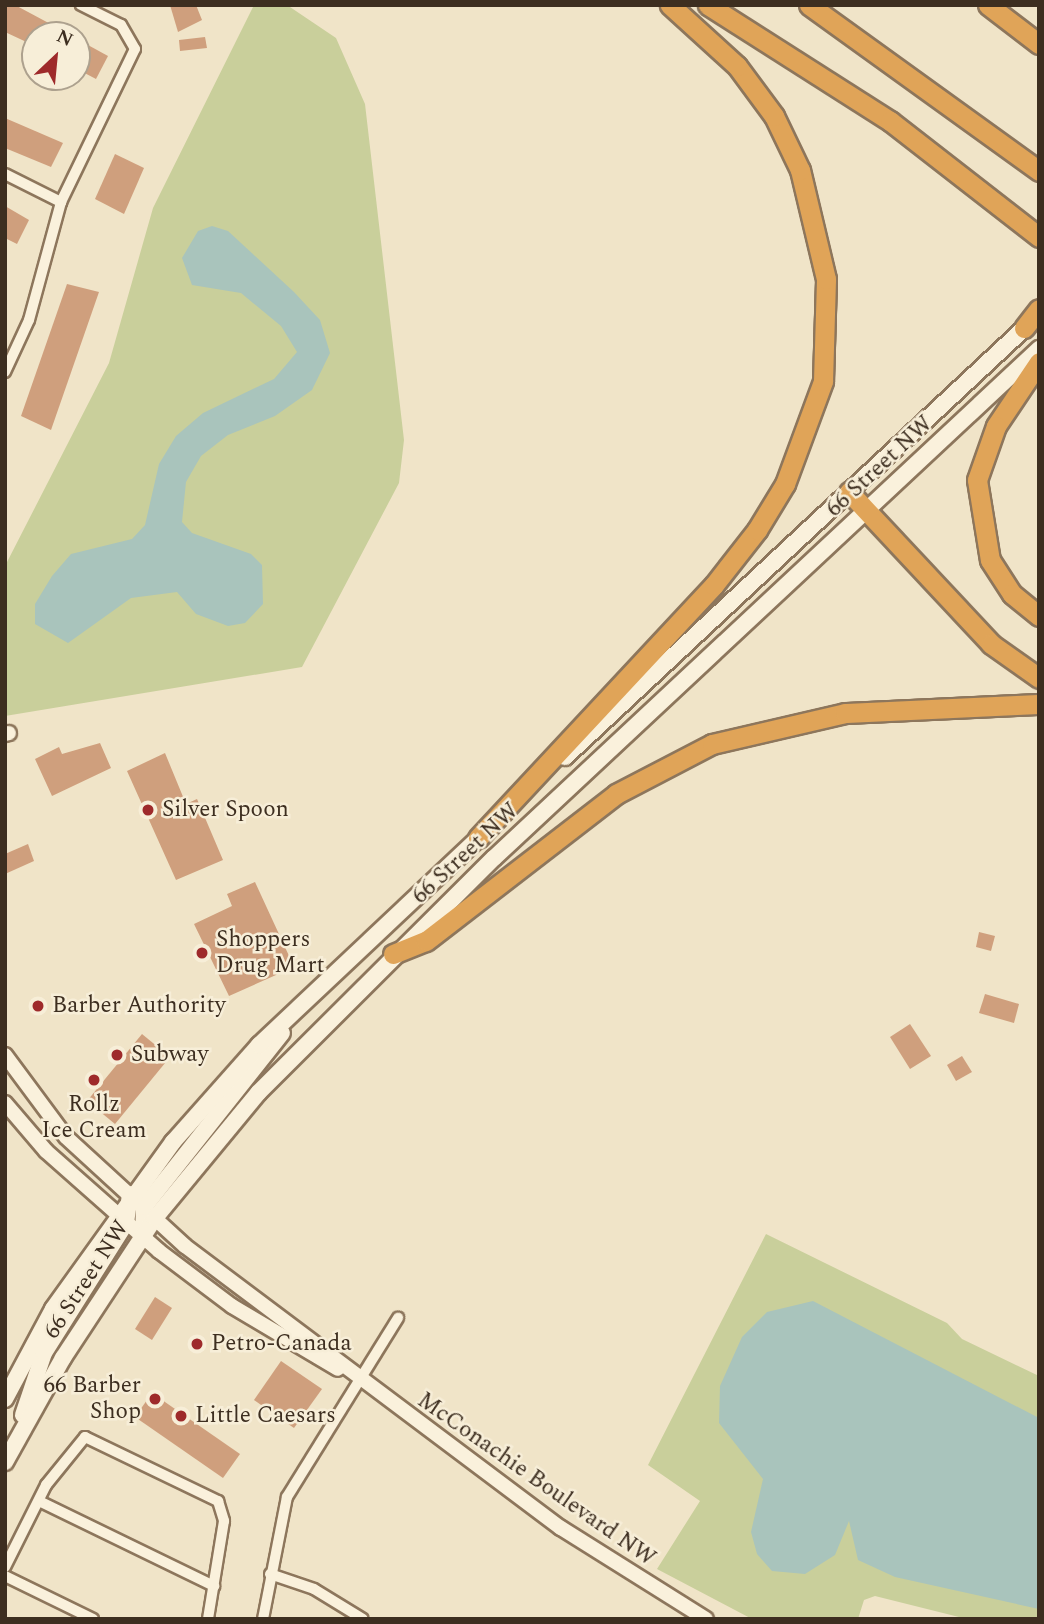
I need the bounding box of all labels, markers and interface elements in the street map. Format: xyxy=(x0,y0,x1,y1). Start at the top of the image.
north arrow xyxy=(21,21,91,91)
text: N xyxy=(51,22,78,55)
street label: 66 Street NW xyxy=(821,411,939,523)
place label: Silver Spoon xyxy=(162,796,289,824)
street label: 66 Street NW xyxy=(407,798,525,910)
marker: Silver Spoon xyxy=(140,802,156,818)
place label: Shoppers Drug Mart xyxy=(216,926,325,980)
marker: Shoppers Drug Mart xyxy=(194,945,210,961)
place label: Barber Authority xyxy=(52,992,226,1020)
marker: Barber Authority xyxy=(30,998,46,1014)
place label: Subway xyxy=(131,1041,208,1069)
marker: Subway xyxy=(109,1047,125,1063)
marker: Rollz Ice Cream xyxy=(86,1072,102,1088)
place label: Rollz Ice Cream xyxy=(42,1091,146,1145)
street label: 66 Street NW xyxy=(39,1216,135,1344)
place label: Petro-Canada xyxy=(211,1330,352,1358)
marker: Petro-Canada xyxy=(189,1336,205,1352)
place label: 66 Barber Shop xyxy=(43,1372,141,1426)
street label: McConachie Boulevard NW xyxy=(412,1387,660,1573)
marker: 66 Barber Shop xyxy=(147,1391,163,1407)
place label: Little Caesars xyxy=(195,1402,336,1430)
marker: Little Caesars xyxy=(173,1408,189,1424)

